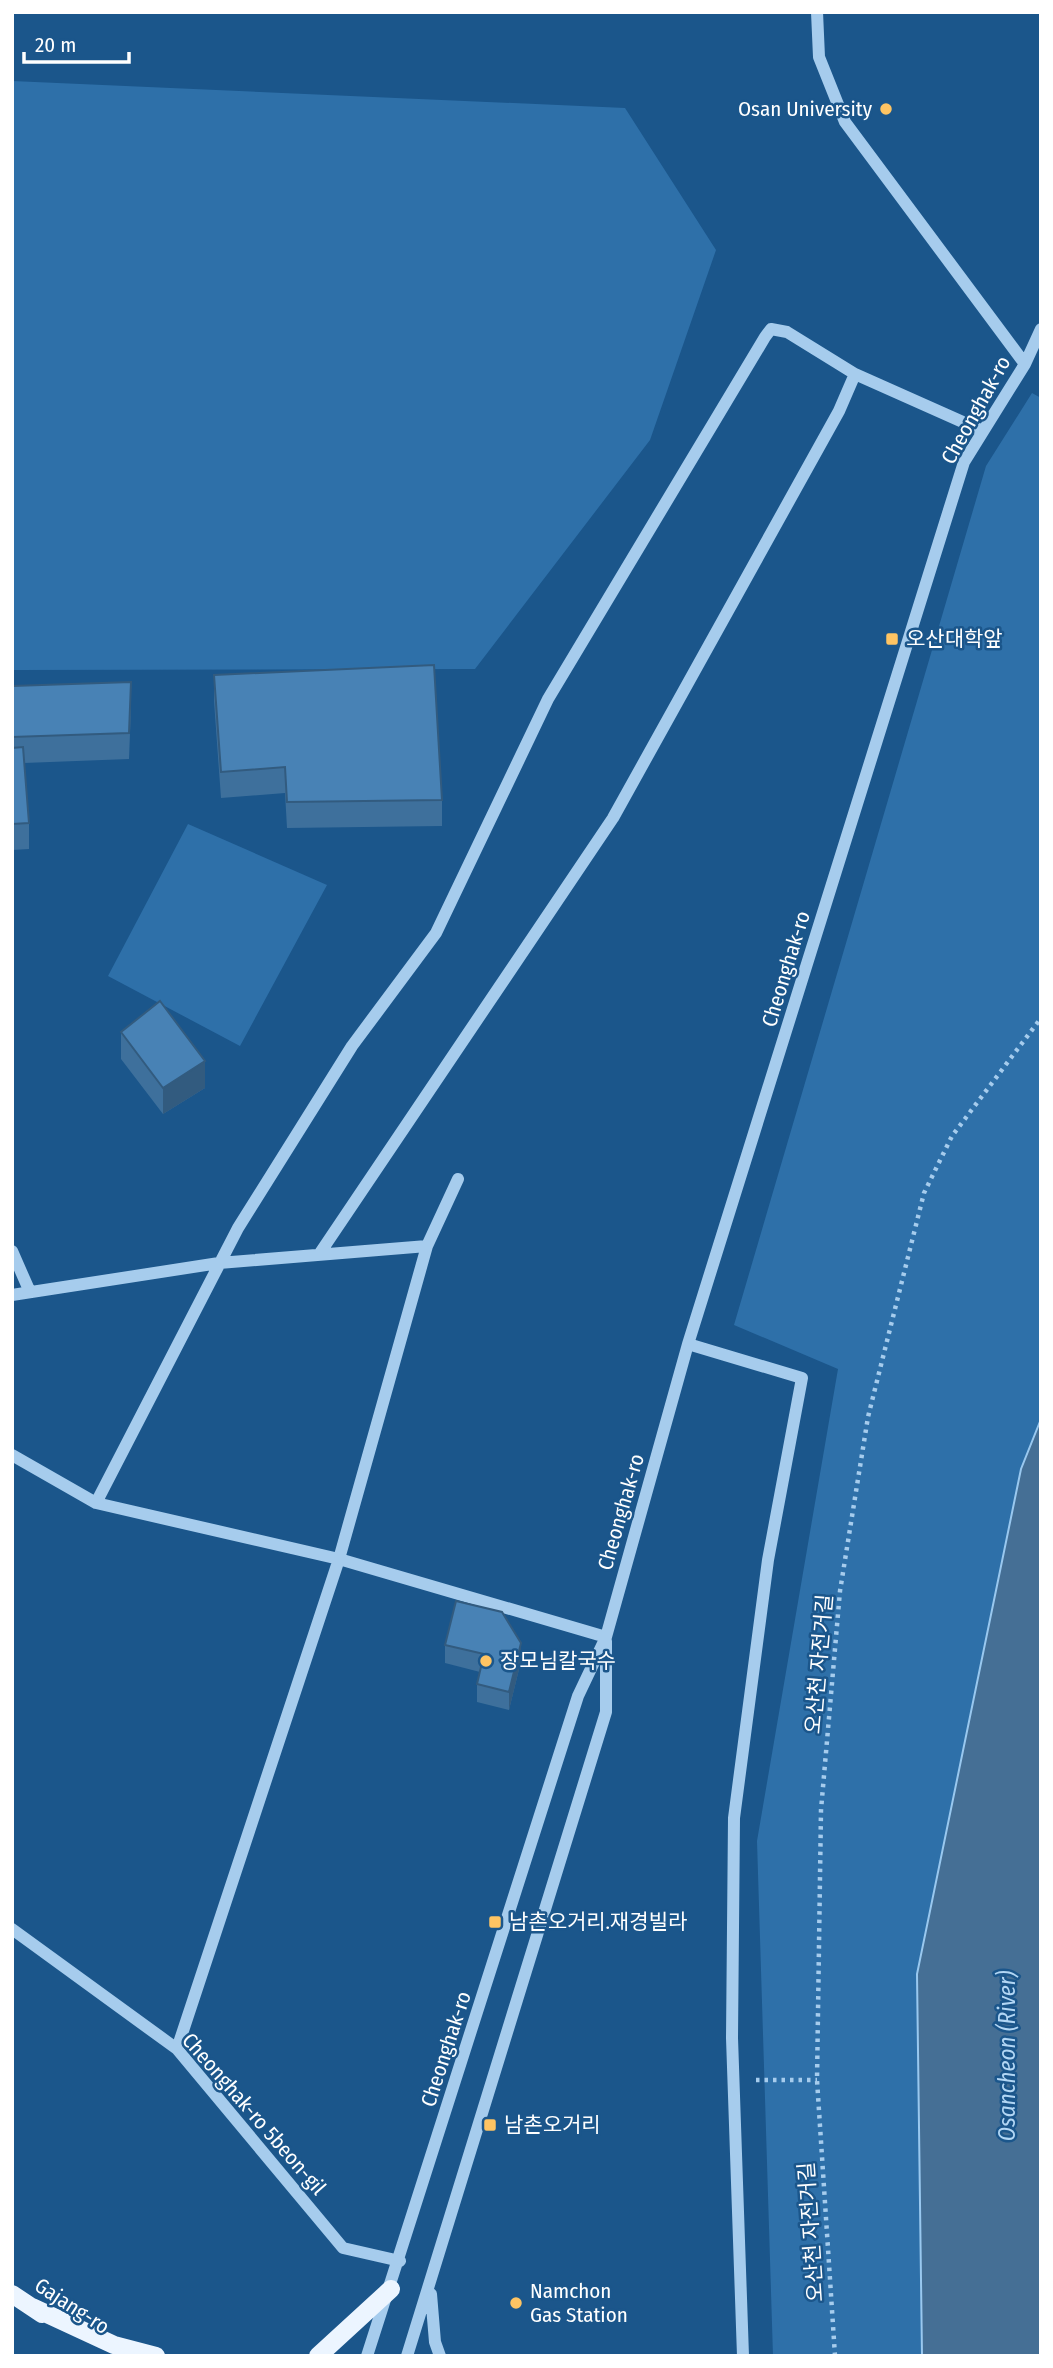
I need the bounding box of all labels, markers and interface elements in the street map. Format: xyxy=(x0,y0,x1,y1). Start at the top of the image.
scale bar xyxy=(24,21,130,65)
text: 20 m xyxy=(35,32,76,58)
place label: Osan University xyxy=(738,96,873,122)
marker: Osan University xyxy=(878,101,894,117)
street label: Cheonghak-ro xyxy=(936,351,1016,469)
place label: 오산대학앞 xyxy=(906,626,1003,652)
marker: 오산대학앞 xyxy=(884,631,900,647)
street label: Cheonghak-ro xyxy=(756,908,816,1030)
street label: Cheonghak-ro xyxy=(592,1451,650,1573)
street label: 오산천 자전거길 xyxy=(800,1593,838,1735)
place label: 장모님칼국수 xyxy=(500,1648,616,1674)
marker: 장모님칼국수 xyxy=(478,1653,494,1669)
place label: 남촌오거리.재경빌라 xyxy=(509,1909,687,1935)
marker: 남촌오거리.재경빌라 xyxy=(487,1914,503,1930)
water label: Osancheon (River) xyxy=(993,1970,1021,2141)
street label: Cheonghak-ro xyxy=(415,1988,477,2110)
street label: Cheonghak-ro 5beon-gil xyxy=(176,2028,332,2201)
place label: 남촌오거리 xyxy=(504,2112,601,2138)
marker: 남촌오거리 xyxy=(482,2117,498,2133)
street label: 오산천 자전거길 xyxy=(793,2161,829,2303)
street label: Gajang-ro xyxy=(30,2272,114,2340)
place label: Namchon Gas Station xyxy=(530,2278,628,2328)
marker: Namchon Gas Station xyxy=(508,2295,524,2311)

